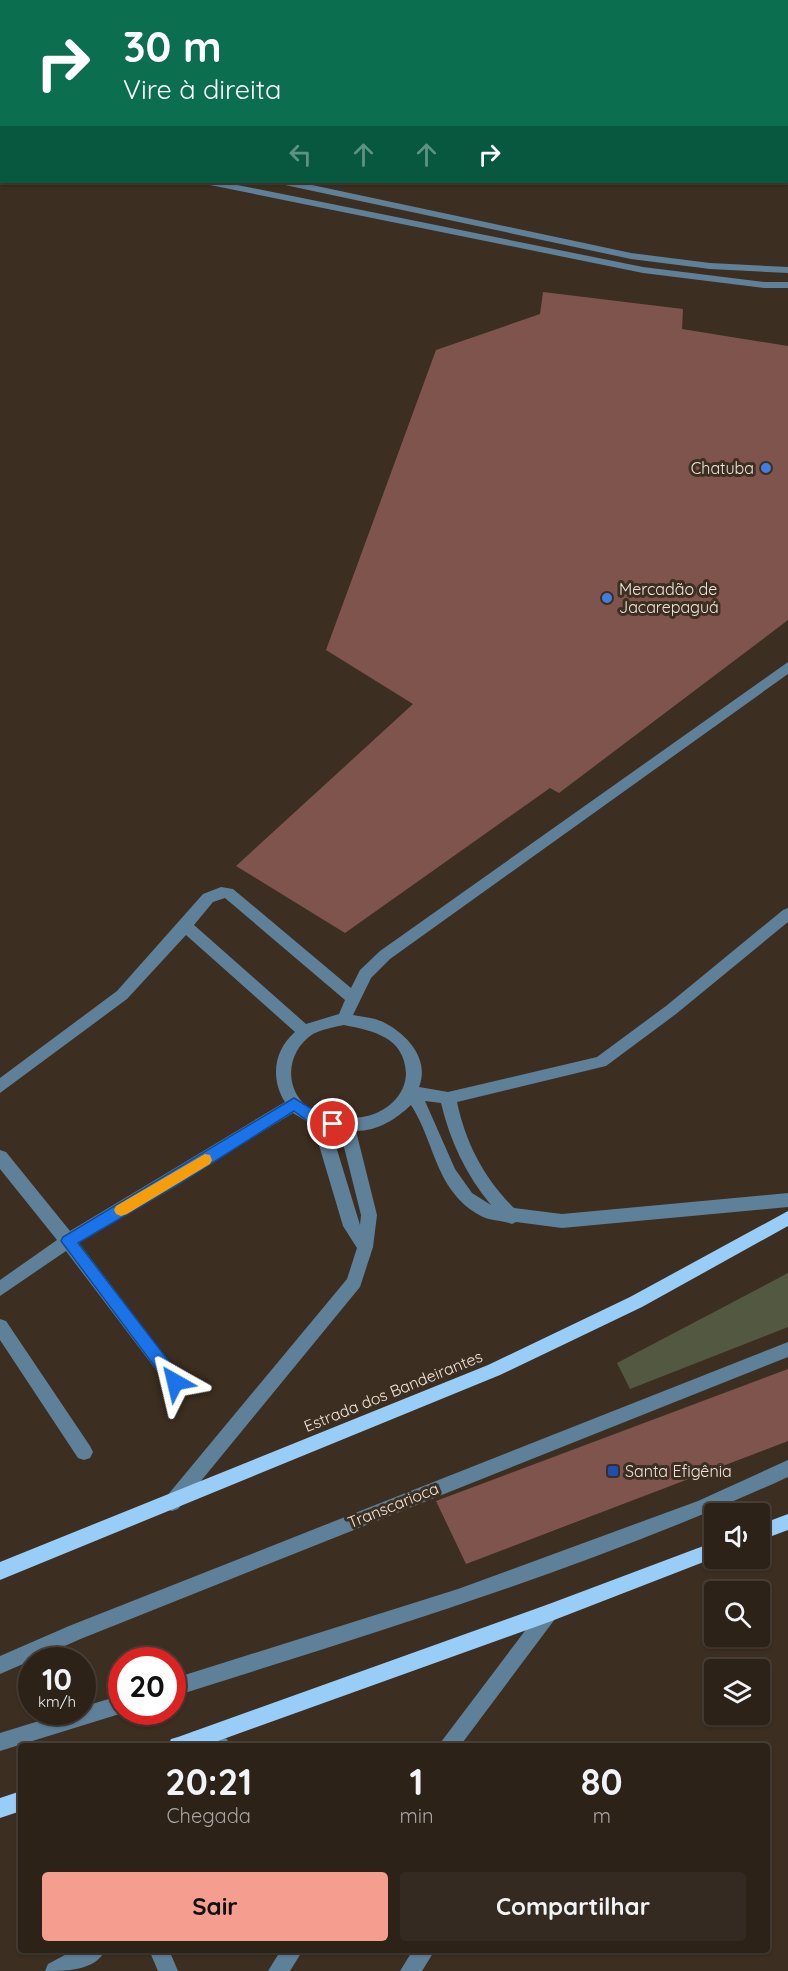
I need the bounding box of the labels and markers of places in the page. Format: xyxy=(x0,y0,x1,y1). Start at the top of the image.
place label: Chatuba xyxy=(691,458,754,478)
marker: Chatuba xyxy=(759,461,773,475)
place label: Mercadão de Jacarepaguá xyxy=(619,579,719,617)
marker: Mercadão de Jacarepaguá xyxy=(600,591,614,605)
pin xyxy=(307,1098,358,1149)
place label: Santa Efigênia xyxy=(625,1461,732,1481)
marker: Santa Efigênia xyxy=(606,1464,620,1478)

